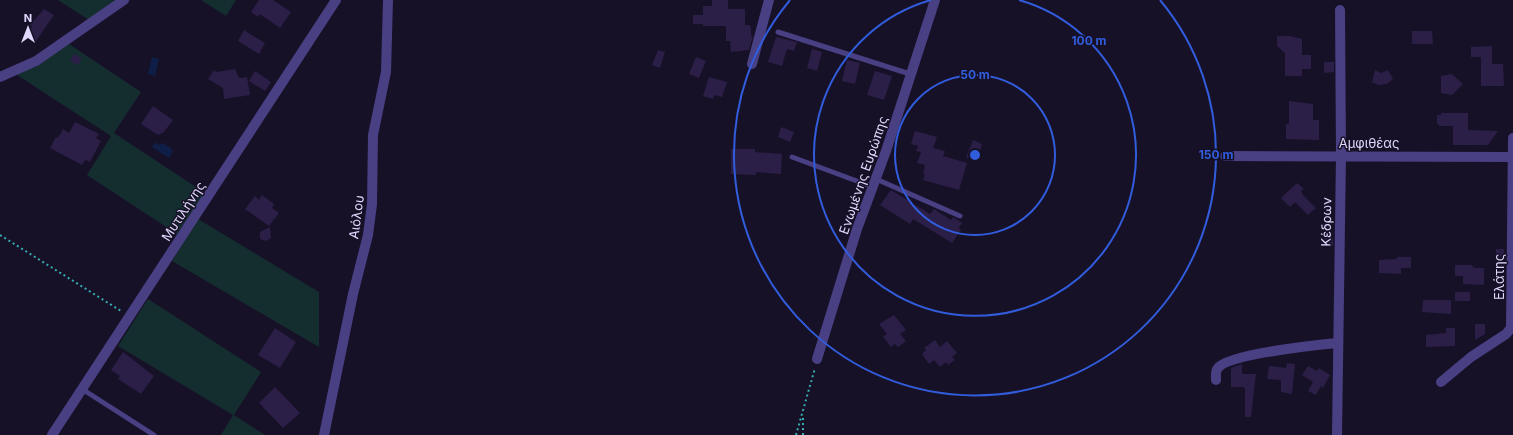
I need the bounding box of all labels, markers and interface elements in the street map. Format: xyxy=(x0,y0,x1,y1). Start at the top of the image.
north arrow xyxy=(8,8,48,48)
text: N xyxy=(24,11,32,25)
text: 100 m xyxy=(1071,33,1107,48)
text: 50 m xyxy=(960,67,990,82)
street label: Ενωμένης Ευρώπης xyxy=(835,114,891,236)
street label: Αμφιθέας xyxy=(1339,135,1399,151)
text: 150 m xyxy=(1199,147,1233,162)
centre of rings xyxy=(968,148,982,162)
street label: Μυτιλήνης xyxy=(158,178,208,244)
street label: Αιόλου xyxy=(345,194,367,240)
street label: Κέδρων xyxy=(1318,197,1334,247)
street label: Ελάτης xyxy=(1491,254,1507,300)

